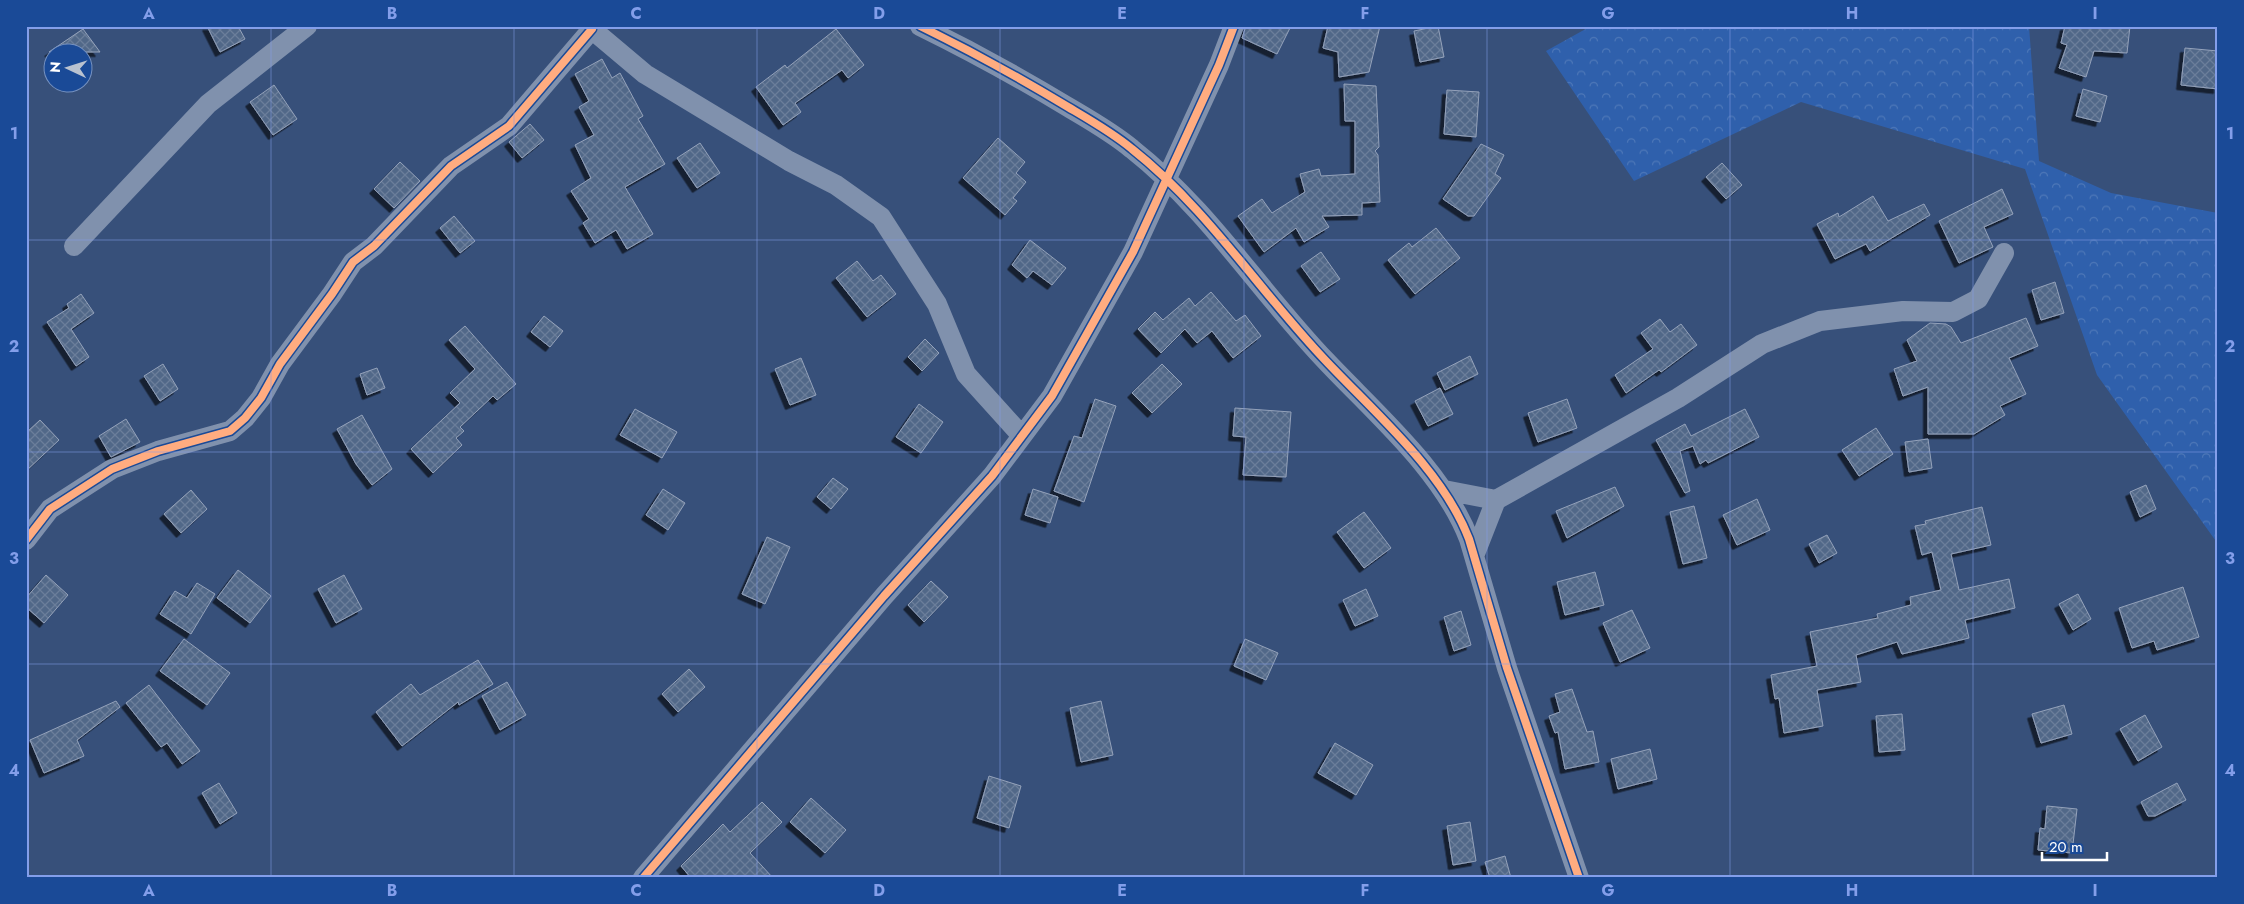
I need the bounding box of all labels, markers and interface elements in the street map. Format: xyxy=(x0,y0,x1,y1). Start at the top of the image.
text: A xyxy=(142,2,155,25)
text: B xyxy=(387,2,397,25)
text: C xyxy=(630,2,642,25)
text: D xyxy=(873,2,885,25)
text: E xyxy=(1117,2,1127,25)
text: F xyxy=(1361,2,1369,25)
text: G xyxy=(1601,2,1615,25)
text: H xyxy=(1846,2,1858,25)
text: I xyxy=(2092,2,2098,25)
north arrow xyxy=(42,42,92,92)
text: N xyxy=(45,61,65,73)
text: 1 xyxy=(10,122,18,145)
text: 1 xyxy=(2226,122,2234,145)
text: 2 xyxy=(9,335,19,358)
text: 2 xyxy=(2225,335,2235,358)
text: 3 xyxy=(9,547,19,570)
text: 3 xyxy=(2225,547,2235,570)
text: 4 xyxy=(8,759,20,782)
text: 4 xyxy=(2224,759,2236,782)
scale bar xyxy=(2042,829,2106,861)
text: 20 m xyxy=(2049,836,2083,858)
text: A xyxy=(142,879,155,902)
text: B xyxy=(387,879,397,902)
text: C xyxy=(630,879,642,902)
text: D xyxy=(873,879,885,902)
text: E xyxy=(1117,879,1127,902)
text: F xyxy=(1361,879,1369,902)
text: G xyxy=(1601,879,1615,902)
text: H xyxy=(1846,879,1858,902)
text: I xyxy=(2092,879,2098,902)

